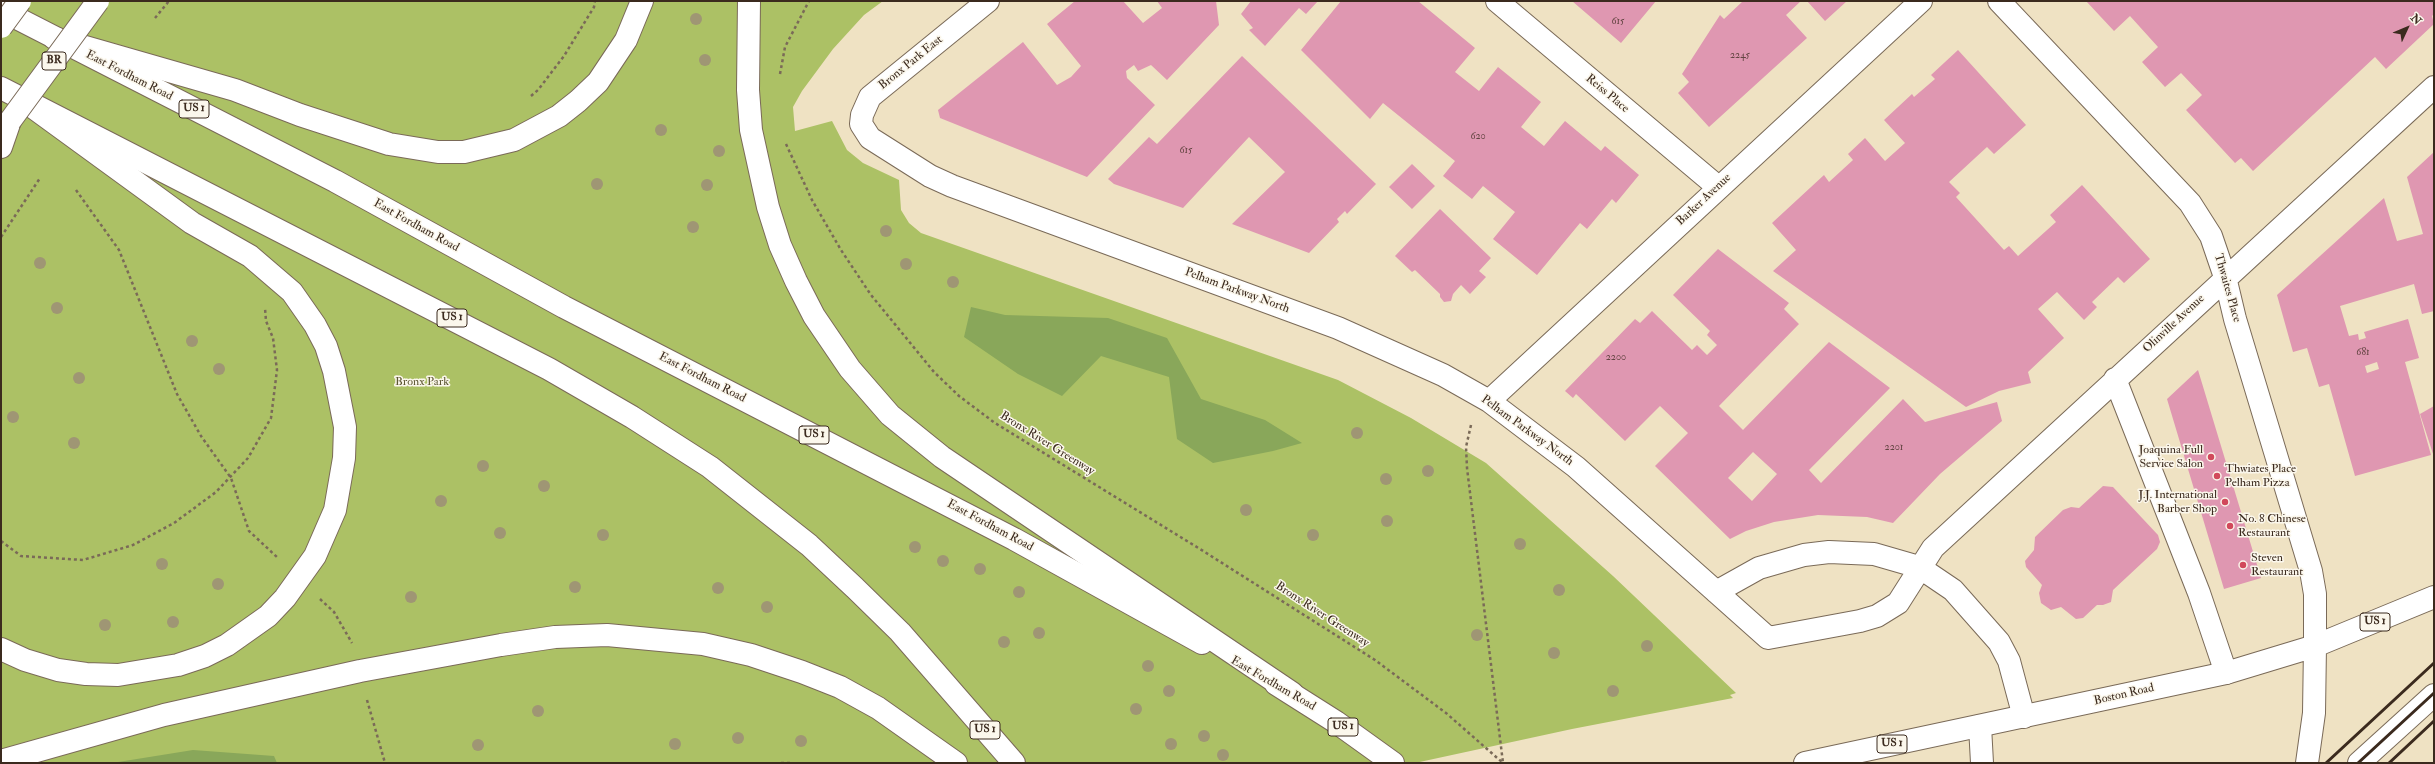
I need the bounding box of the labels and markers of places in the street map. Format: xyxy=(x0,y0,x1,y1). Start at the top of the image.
place label: Joaquina Full Service Salon xyxy=(2139,443,2203,471)
marker: Joaquina Full Service Salon xyxy=(2206,452,2216,462)
place label: Thwiates Place Pelham Pizza xyxy=(2225,462,2296,490)
marker: Thwiates Place Pelham Pizza xyxy=(2212,471,2222,481)
place label: J.J. International Barber Shop xyxy=(2138,488,2217,516)
marker: J.J. International Barber Shop xyxy=(2220,497,2230,507)
place label: No. 8 Chinese Restaurant xyxy=(2238,512,2306,540)
marker: No. 8 Chinese Restaurant xyxy=(2225,521,2235,531)
place label: Steven Restaurant xyxy=(2251,551,2303,579)
marker: Steven Restaurant xyxy=(2238,560,2248,570)

